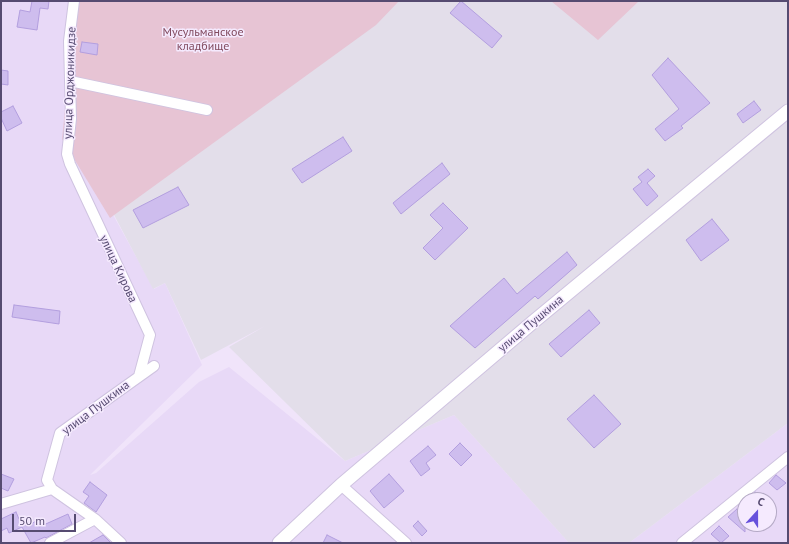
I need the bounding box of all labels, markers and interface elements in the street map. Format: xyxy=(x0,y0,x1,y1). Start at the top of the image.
park label: Мусульманское кладбище xyxy=(163,26,243,54)
street label: улица Орджоникидзе xyxy=(61,27,79,139)
street label: улица Кирова xyxy=(96,233,140,305)
street label: улица Пушкина xyxy=(495,293,567,355)
street label: улица Пушкина xyxy=(59,378,133,438)
north arrow xyxy=(737,492,777,532)
text: С xyxy=(756,494,766,509)
scale bar xyxy=(14,506,78,532)
text: 50 m xyxy=(19,513,45,528)

